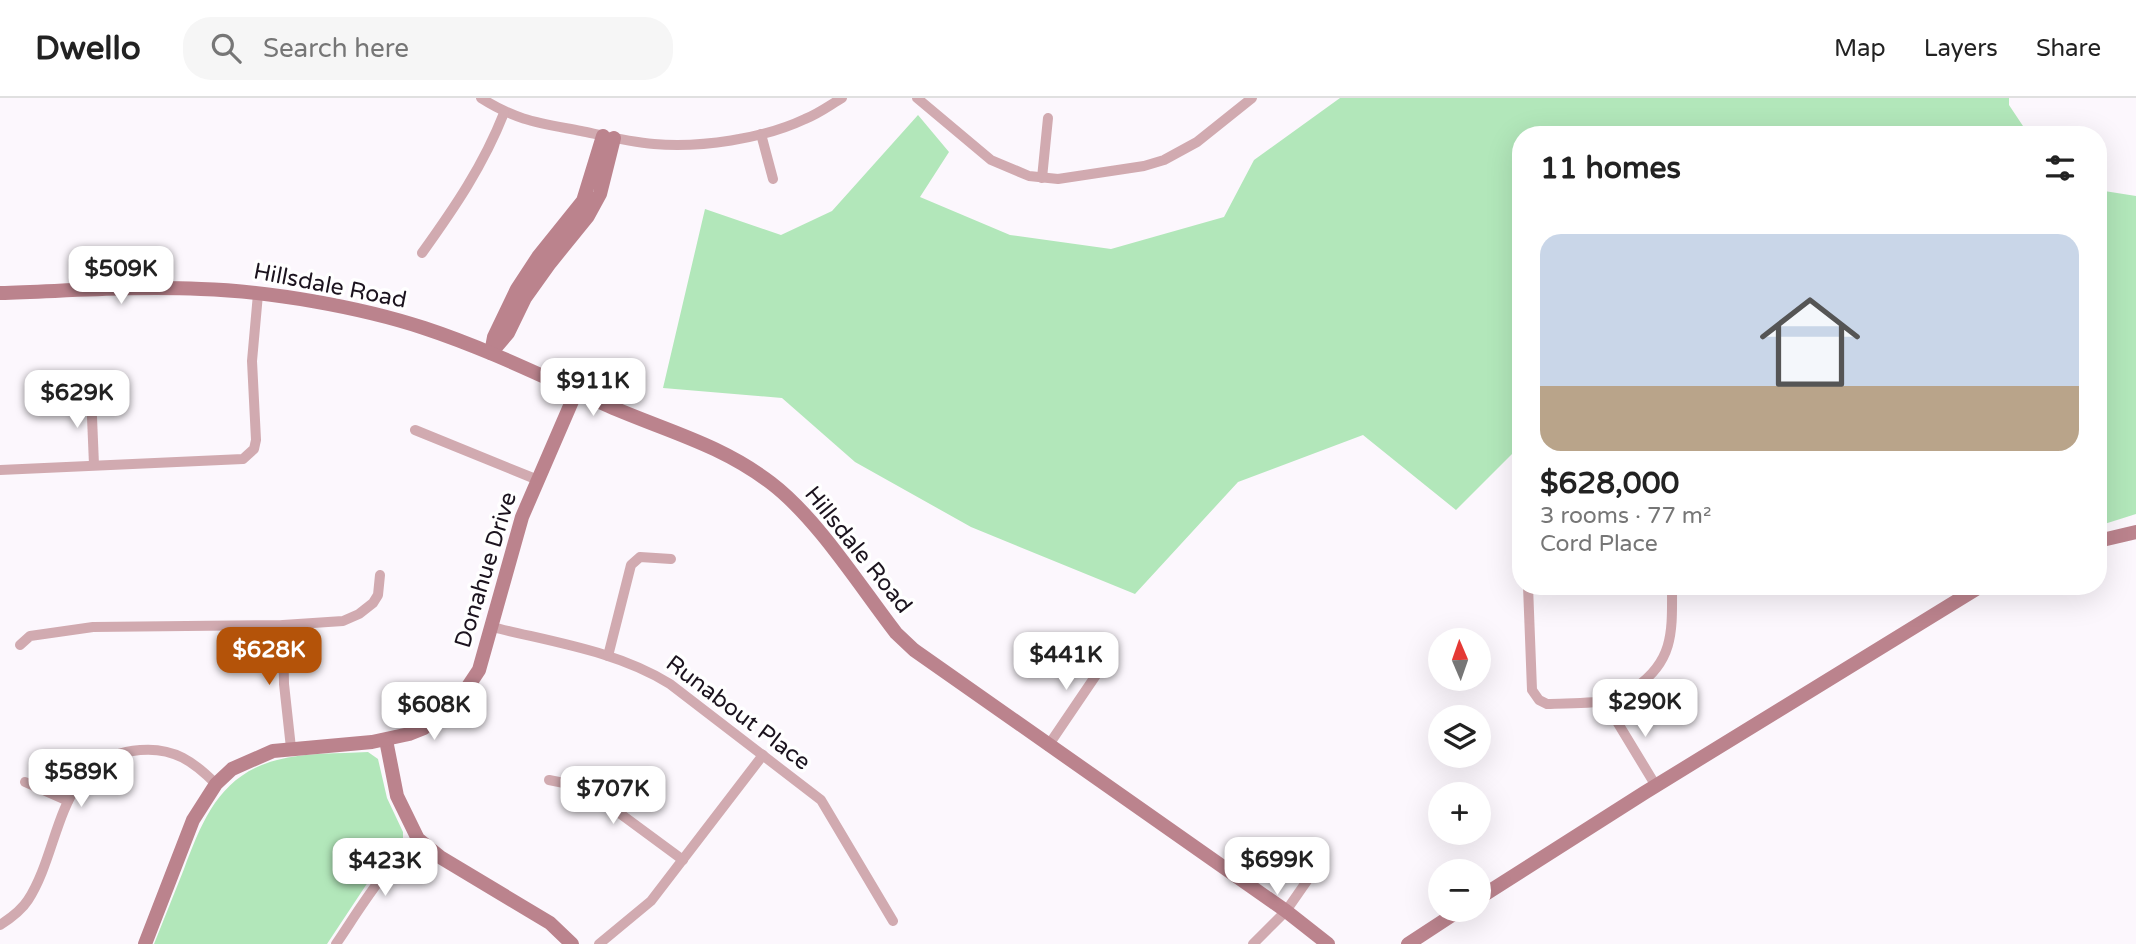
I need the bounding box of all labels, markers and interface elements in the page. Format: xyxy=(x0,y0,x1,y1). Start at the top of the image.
search box xyxy=(183,17,673,80)
text: Dwello xyxy=(35,29,141,68)
icon: search xyxy=(207,29,245,67)
text: Search here xyxy=(263,33,409,64)
text: Map xyxy=(1834,34,1886,63)
text: Layers xyxy=(1924,34,1998,63)
text: Share xyxy=(2036,34,2101,63)
icon: filters xyxy=(2041,149,2079,187)
text: 11 homes xyxy=(1540,150,1681,187)
pin: $509K xyxy=(72,246,170,306)
text: $509K xyxy=(85,255,157,283)
street label: Hillsdale Road xyxy=(251,257,409,315)
icon: home xyxy=(1747,279,1873,405)
pin: $911K xyxy=(544,358,642,418)
text: $911K xyxy=(557,367,629,395)
pin: $629K xyxy=(28,370,126,430)
text: $629K xyxy=(41,379,113,407)
text: $628,000 xyxy=(1540,465,1679,502)
street label: Hillsdale Road xyxy=(798,481,918,619)
street label: Donahue Drive xyxy=(449,489,523,651)
text: 3 rooms · 77 m² xyxy=(1540,502,1711,530)
text: Cord Place xyxy=(1540,530,1658,558)
pin: $628K xyxy=(220,628,318,687)
north arrow xyxy=(1428,628,1491,691)
map controls xyxy=(1428,628,1491,922)
pin: $441K xyxy=(1017,632,1115,692)
text: $628K xyxy=(233,636,305,664)
text: $441K xyxy=(1030,641,1102,669)
street label: Runabout Place xyxy=(660,650,816,776)
pin: $290K xyxy=(1596,680,1694,739)
pin: $608K xyxy=(385,682,483,742)
text: $290K xyxy=(1609,688,1681,716)
text: $608K xyxy=(398,691,470,719)
button: layers xyxy=(1428,705,1491,768)
pin: $589K xyxy=(32,750,130,809)
text: $589K xyxy=(45,758,117,786)
pin: $707K xyxy=(564,766,662,826)
text: $707K xyxy=(577,775,649,803)
button: + xyxy=(1428,782,1491,845)
pin: $423K xyxy=(336,838,434,898)
pin: $699K xyxy=(1228,838,1326,897)
text: $699K xyxy=(1241,846,1313,874)
text: $423K xyxy=(349,847,421,875)
button: − xyxy=(1428,859,1491,922)

